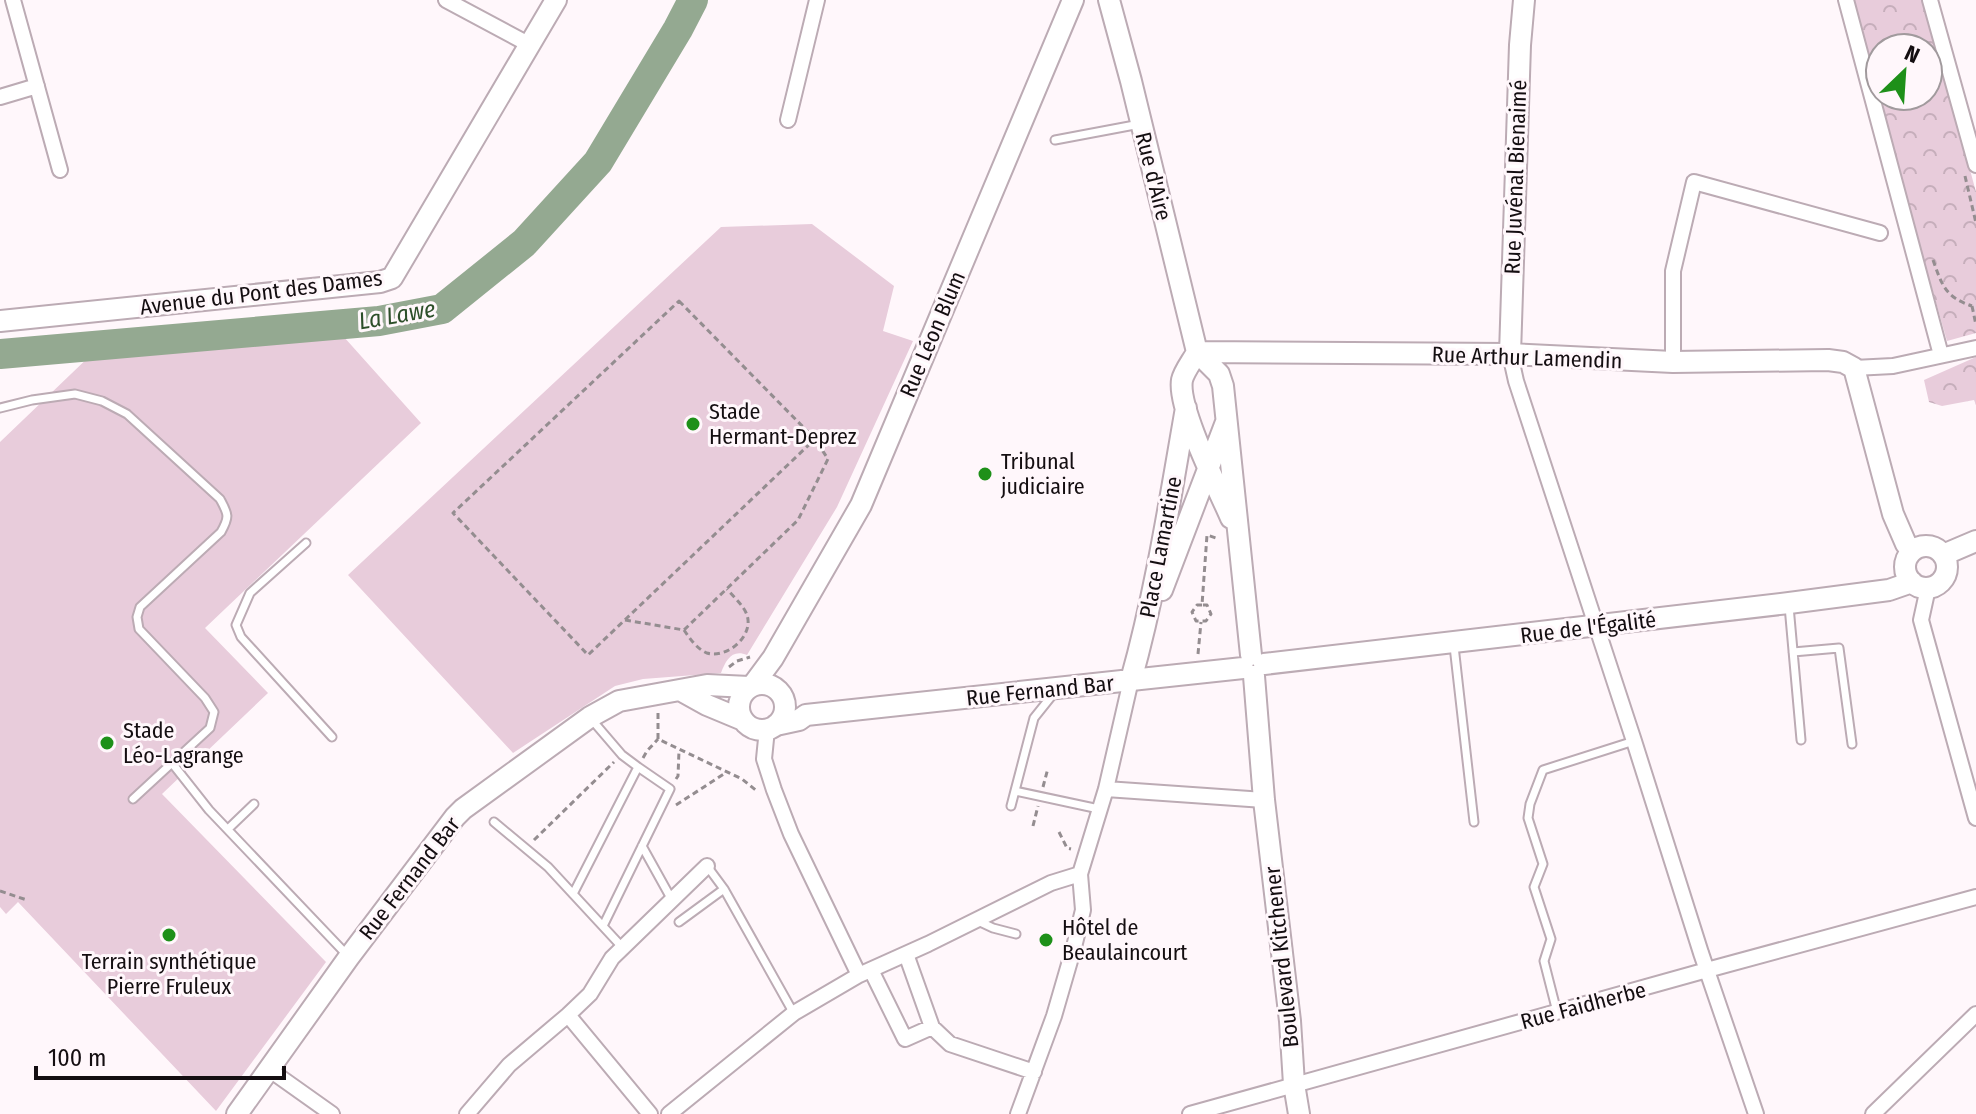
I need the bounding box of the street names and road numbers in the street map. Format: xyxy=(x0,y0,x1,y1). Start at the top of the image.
street label: Rue Juvénal Bienaimé xyxy=(1499,79,1532,275)
street label: Rue d'Aire xyxy=(1130,129,1178,223)
street label: Avenue du Pont des Dames xyxy=(138,264,384,321)
street label: Rue Léon Blum xyxy=(894,267,971,401)
street label: Rue Arthur Lamendin xyxy=(1431,341,1623,374)
street label: Place Lamartine xyxy=(1134,474,1187,620)
street label: Rue de l'Égalité xyxy=(1519,606,1658,649)
street label: Rue Fernand Bar xyxy=(965,669,1116,712)
street label: Rue Fernand Bar xyxy=(353,811,466,945)
street label: Boulevard Kitchener xyxy=(1259,865,1304,1049)
street label: Rue Faidherbe xyxy=(1517,976,1649,1035)

